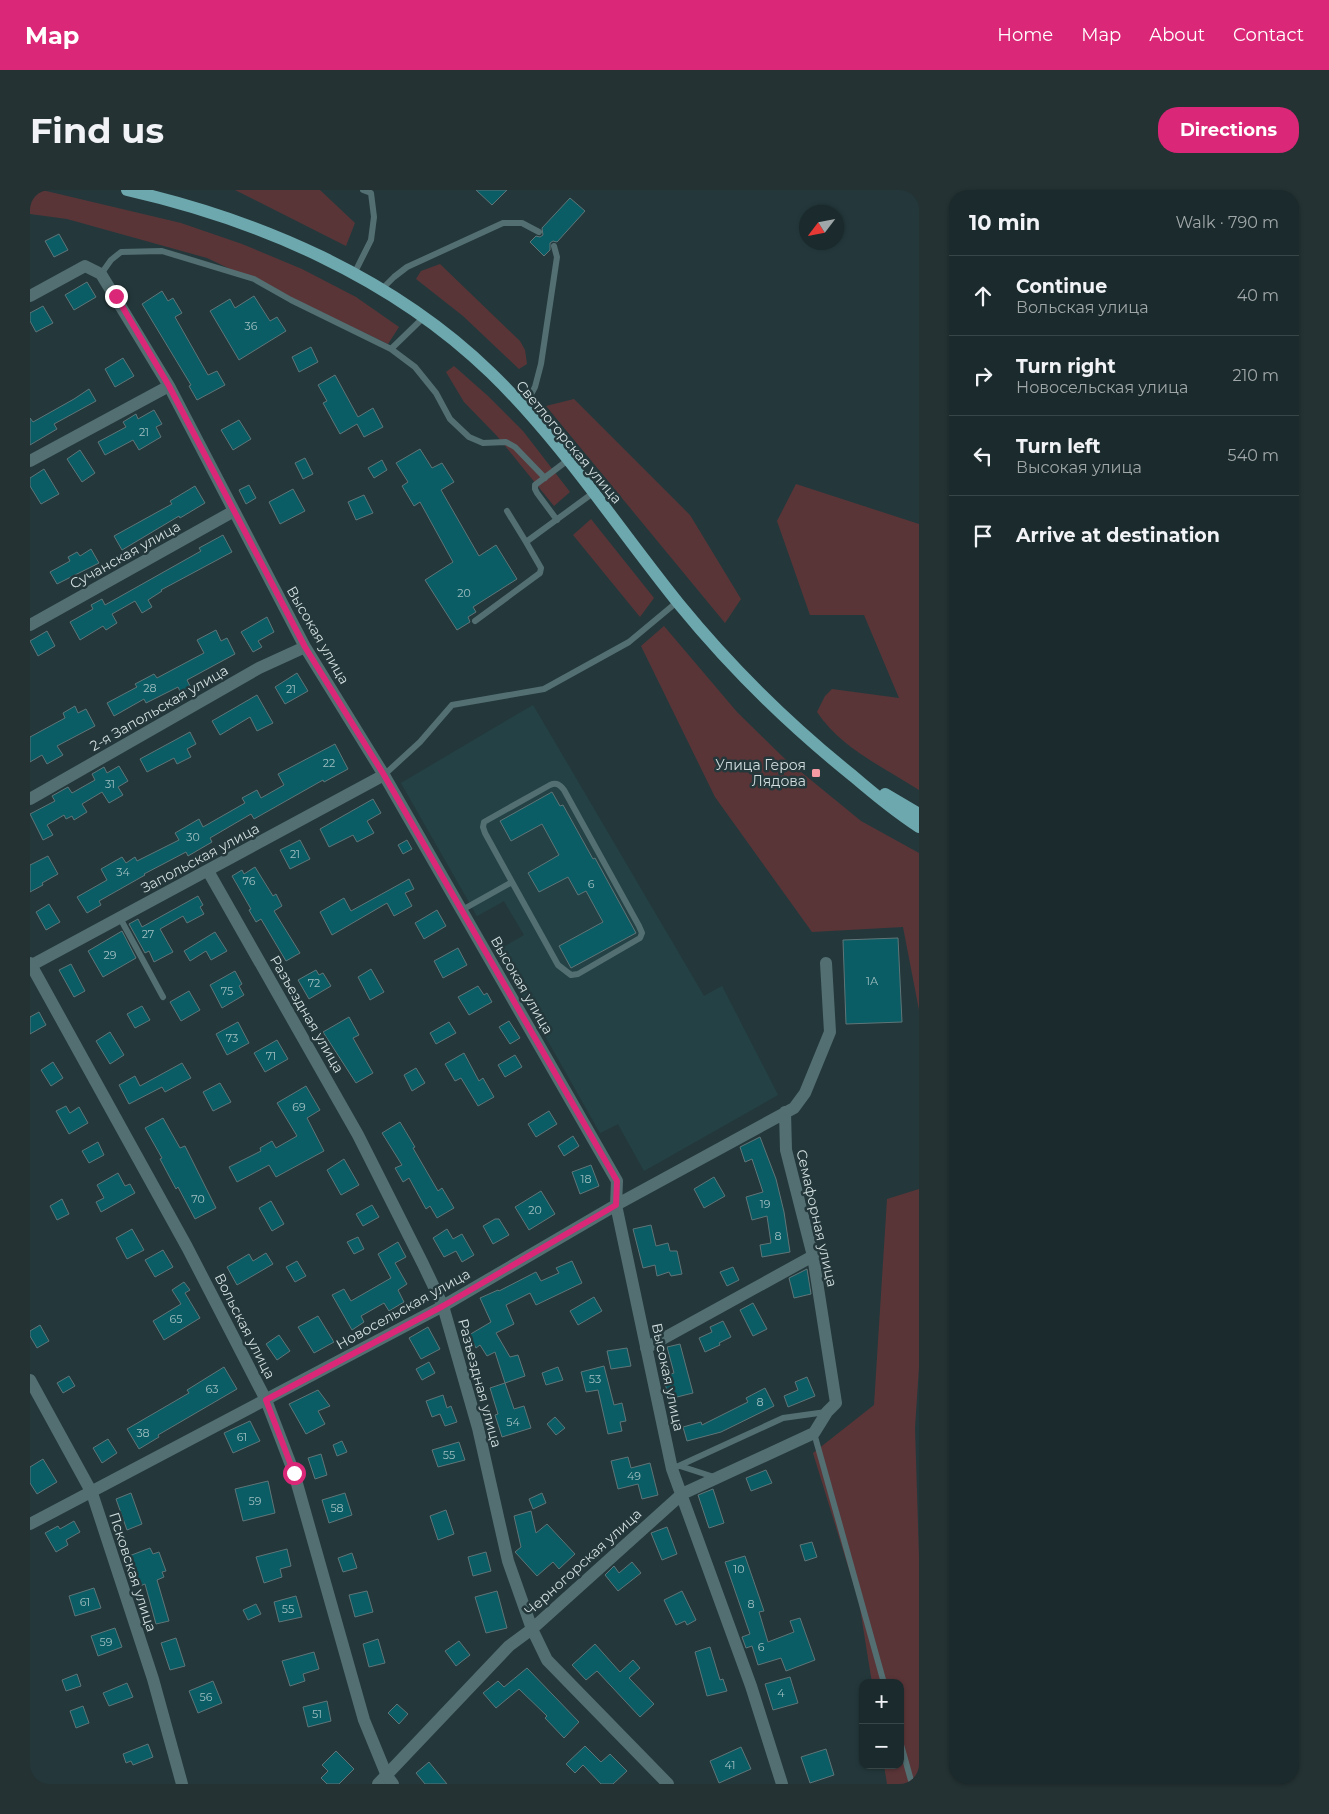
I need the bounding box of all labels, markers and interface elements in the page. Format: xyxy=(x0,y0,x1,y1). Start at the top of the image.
text: Map xyxy=(25,21,79,50)
text: Home xyxy=(997,24,1053,46)
text: Map xyxy=(1081,24,1121,46)
text: About xyxy=(1149,24,1205,46)
text: Contact xyxy=(1233,24,1304,46)
button: Directions xyxy=(1158,107,1299,153)
text: Find us xyxy=(30,109,164,152)
north arrow xyxy=(799,205,844,250)
text: 10 min xyxy=(969,210,1040,235)
text: Walk · 790 m xyxy=(1175,213,1279,232)
text: Continue xyxy=(1016,275,1107,298)
icon: ahead xyxy=(969,282,997,310)
route end xyxy=(105,285,128,308)
text: 40 m xyxy=(1237,286,1279,305)
text: Вольская улица xyxy=(1016,298,1149,317)
house number: 36 xyxy=(245,319,258,333)
text: Turn right xyxy=(1016,355,1116,378)
icon: right xyxy=(969,362,997,390)
text: 210 m xyxy=(1232,366,1279,385)
street label: Светлогорская улица xyxy=(512,377,626,507)
text: Новосельская улица xyxy=(1016,378,1188,397)
house number: 21 xyxy=(139,425,149,439)
text: Turn left xyxy=(1016,435,1101,458)
icon: left xyxy=(969,442,997,470)
text: 540 m xyxy=(1228,446,1279,465)
text: Высокая улица xyxy=(1016,458,1142,477)
street label: Сучанская улица xyxy=(67,517,183,593)
icon: arrive xyxy=(969,522,997,550)
text: Arrive at destination xyxy=(1016,524,1220,547)
street label: Высокая улица xyxy=(283,583,353,687)
house number: 20 xyxy=(457,586,471,600)
street label: 2-я Запольская улица xyxy=(87,661,231,755)
house number: 28 xyxy=(143,681,157,695)
house number: 21 xyxy=(286,682,296,696)
house number: 22 xyxy=(323,756,335,770)
place label: Улица Героя Лядова xyxy=(715,756,806,790)
marker: Улица Героя Лядова xyxy=(810,767,822,779)
house number: 31 xyxy=(105,777,115,791)
street label: Запольская улица xyxy=(138,819,262,897)
house number: 30 xyxy=(186,830,200,844)
house number: 21 xyxy=(290,847,300,861)
house number: 34 xyxy=(116,865,130,879)
house number: 76 xyxy=(243,874,256,888)
house number: 6 xyxy=(588,877,595,891)
house number: 27 xyxy=(142,927,154,941)
street label: Высокая улица xyxy=(487,933,557,1037)
house number: 29 xyxy=(104,948,117,962)
street label: Разъездная улица xyxy=(266,952,348,1076)
house number: 1А xyxy=(866,974,879,988)
house number: 72 xyxy=(308,976,320,990)
house number: 75 xyxy=(221,984,233,998)
house number: 73 xyxy=(226,1031,238,1045)
house number: 71 xyxy=(266,1049,276,1063)
house number: 69 xyxy=(292,1100,306,1114)
street label: Семафорная улица xyxy=(792,1147,842,1289)
house number: 18 xyxy=(581,1172,592,1186)
house number: 70 xyxy=(191,1192,205,1206)
house number: 19 xyxy=(760,1197,771,1211)
house number: 20 xyxy=(528,1203,542,1217)
house number: 8 xyxy=(774,1229,782,1243)
street label: Новосельская улица xyxy=(333,1265,473,1353)
street label: Вольская улица xyxy=(211,1270,279,1382)
house number: 65 xyxy=(170,1312,182,1326)
street label: Разъездная улица xyxy=(454,1317,506,1449)
street label: Высокая улица xyxy=(648,1321,688,1433)
house number: 53 xyxy=(589,1372,601,1386)
house number: 63 xyxy=(206,1382,218,1396)
house number: 8 xyxy=(756,1395,764,1409)
house number: 54 xyxy=(506,1415,520,1429)
house number: 38 xyxy=(136,1426,150,1440)
house number: 61 xyxy=(237,1430,247,1444)
house number: 55 xyxy=(443,1448,455,1462)
route start xyxy=(283,1462,306,1485)
house number: 49 xyxy=(627,1469,641,1483)
house number: 59 xyxy=(249,1494,262,1508)
house number: 58 xyxy=(330,1501,344,1515)
street label: Черногорская улица xyxy=(521,1505,645,1619)
street label: Псковская улица xyxy=(105,1510,161,1634)
house number: 10 xyxy=(733,1562,745,1576)
house number: 61 xyxy=(80,1595,90,1609)
house number: 8 xyxy=(747,1597,755,1611)
house number: 55 xyxy=(282,1602,294,1616)
house number: 59 xyxy=(100,1635,113,1649)
house number: 6 xyxy=(758,1640,765,1654)
map controls xyxy=(859,1679,904,1769)
button: + xyxy=(859,1679,904,1724)
house number: 4 xyxy=(777,1686,785,1700)
house number: 56 xyxy=(200,1690,213,1704)
house number: 51 xyxy=(312,1707,322,1721)
button: − xyxy=(859,1724,904,1769)
house number: 41 xyxy=(725,1758,735,1772)

